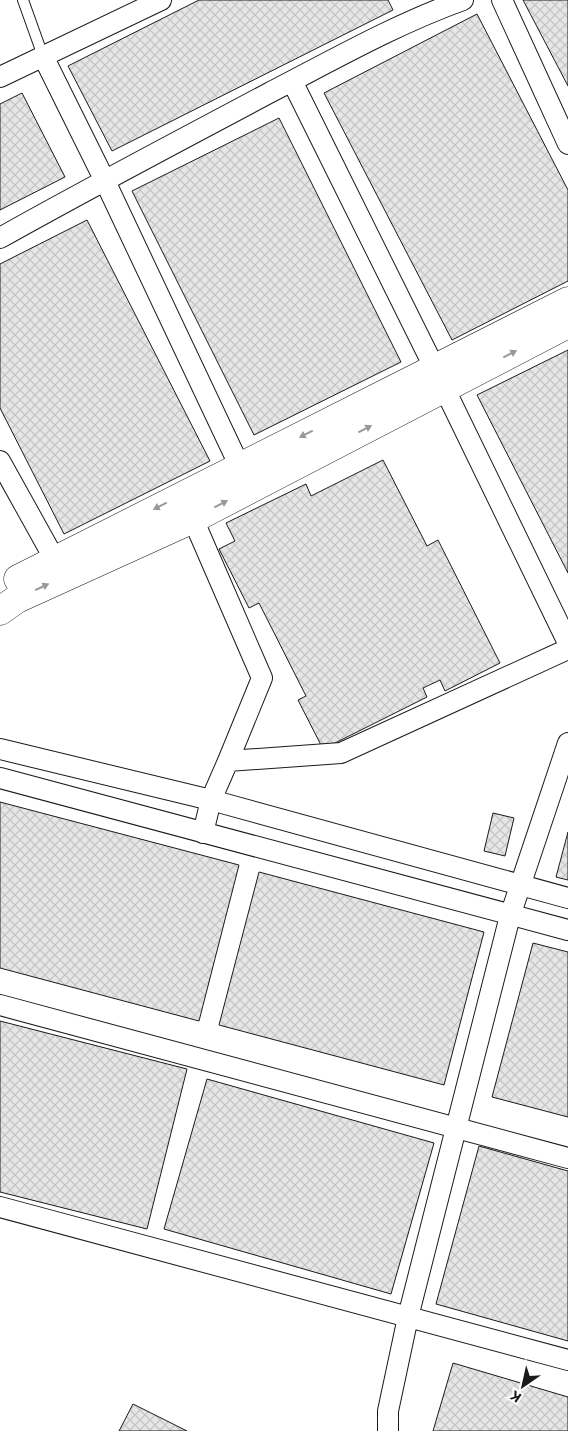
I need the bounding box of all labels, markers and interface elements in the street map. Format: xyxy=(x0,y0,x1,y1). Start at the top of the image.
one-way arrow xyxy=(502,350,517,358)
one-way arrow xyxy=(358,425,373,433)
one-way arrow xyxy=(299,430,313,438)
one-way arrow xyxy=(214,500,229,508)
one-way arrow xyxy=(153,502,167,510)
one-way arrow xyxy=(35,583,49,591)
north arrow xyxy=(498,1361,548,1411)
text: K xyxy=(506,1386,525,1407)

